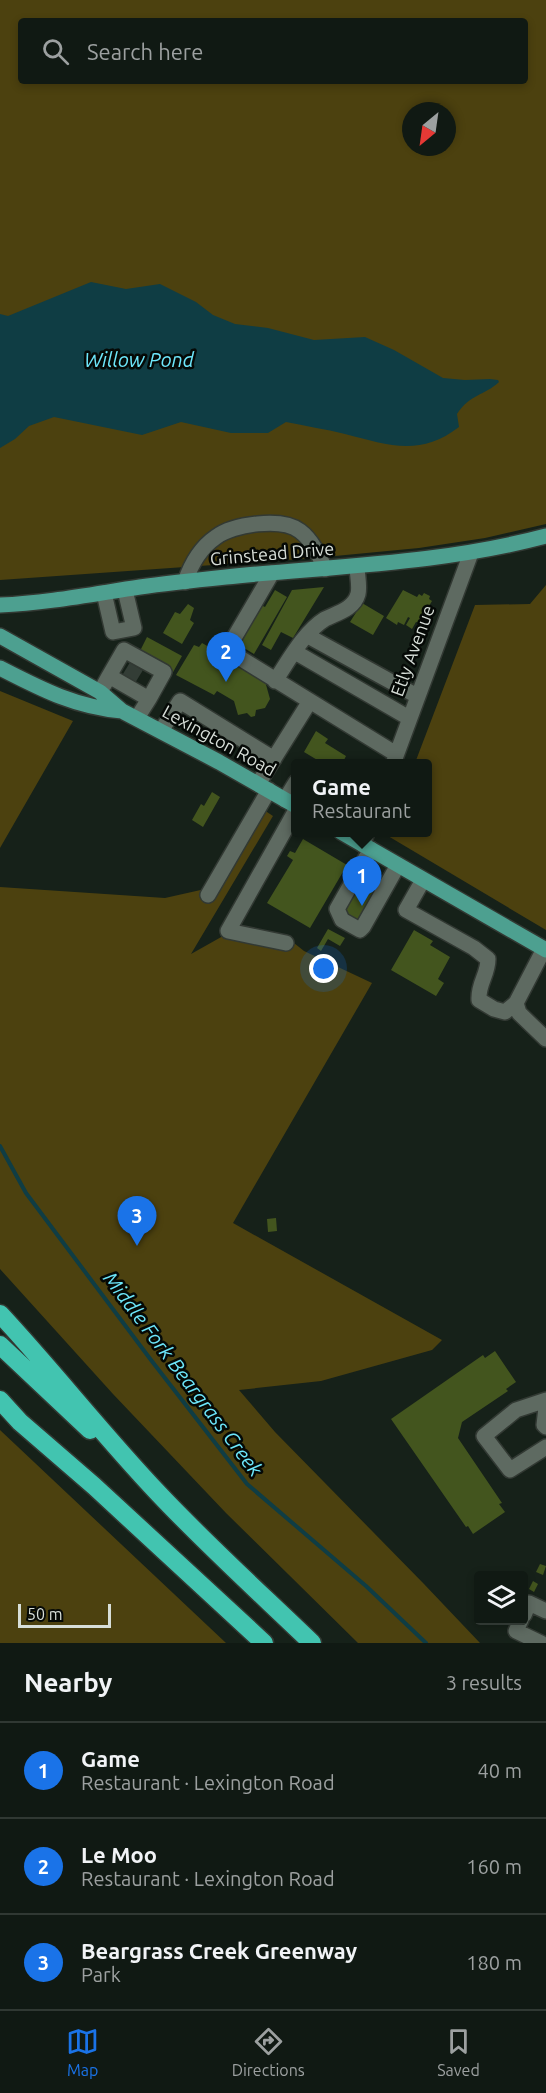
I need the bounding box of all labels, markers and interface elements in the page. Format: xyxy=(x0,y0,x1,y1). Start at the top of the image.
search box xyxy=(18,18,528,84)
icon: search xyxy=(39,35,72,68)
text: Search here xyxy=(87,39,203,64)
north arrow xyxy=(402,102,456,156)
water label: Willow Pond xyxy=(84,348,195,371)
street label: Grinstead Drive xyxy=(209,538,335,568)
street label: Etly Avenue xyxy=(386,602,438,699)
pin: 2 xyxy=(206,632,246,682)
street label: Lexington Road xyxy=(159,701,280,780)
popup xyxy=(291,759,432,837)
text: Game xyxy=(312,774,371,799)
text: Restaurant xyxy=(312,799,411,822)
pin: 1 xyxy=(342,856,382,906)
your location xyxy=(309,954,338,983)
pin: 3 xyxy=(118,1196,156,1246)
water label: Middle Fork Beargrass Creek xyxy=(99,1267,268,1481)
map controls xyxy=(474,1571,528,1625)
button: layers xyxy=(474,1571,528,1625)
scale bar xyxy=(18,1601,111,1628)
text: 50 m xyxy=(27,1605,63,1623)
text: Nearby xyxy=(24,1668,112,1697)
text: 3 results xyxy=(446,1671,522,1694)
text: Game xyxy=(81,1746,140,1771)
text: 1 xyxy=(38,1759,49,1782)
text: 40 m xyxy=(478,1759,522,1782)
text: Restaurant · Lexington Road xyxy=(81,1771,335,1794)
text: Le Moo xyxy=(81,1842,157,1867)
text: 2 xyxy=(38,1855,49,1878)
text: 160 m xyxy=(466,1855,522,1878)
text: Restaurant · Lexington Road xyxy=(81,1867,335,1890)
text: Beargrass Creek Greenway xyxy=(81,1938,357,1963)
text: 3 xyxy=(38,1951,49,1974)
text: 180 m xyxy=(466,1951,522,1974)
text: Park xyxy=(81,1963,121,1986)
tab: Map xyxy=(66,2025,99,2079)
tab: Directions xyxy=(232,2025,305,2079)
tab: Saved xyxy=(437,2025,480,2079)

